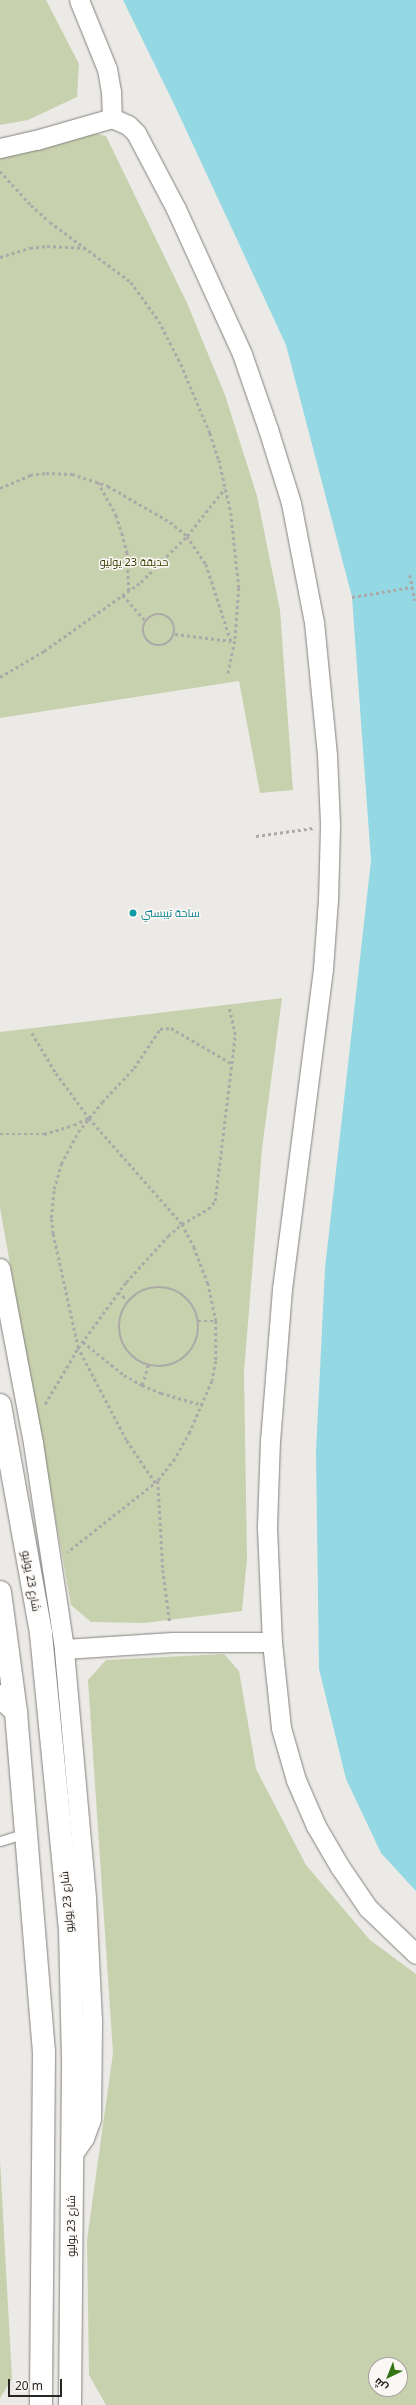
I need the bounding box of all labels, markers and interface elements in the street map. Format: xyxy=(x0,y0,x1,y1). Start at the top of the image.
park label: حديقة 23 يوليو xyxy=(100,555,168,569)
place label: ساحة تيبستي xyxy=(141,906,200,920)
marker: ساحة تيبستي xyxy=(128,908,138,918)
street label: شارع 23 يوليو xyxy=(19,1550,43,1612)
street label: شارع 23 يوليو xyxy=(58,1871,76,1933)
street label: شارع 23 يوليو xyxy=(64,2195,78,2257)
north arrow xyxy=(368,2357,408,2397)
scale bar xyxy=(10,2371,64,2397)
text: ش xyxy=(370,2375,390,2396)
text: 20 m xyxy=(15,2377,43,2394)

